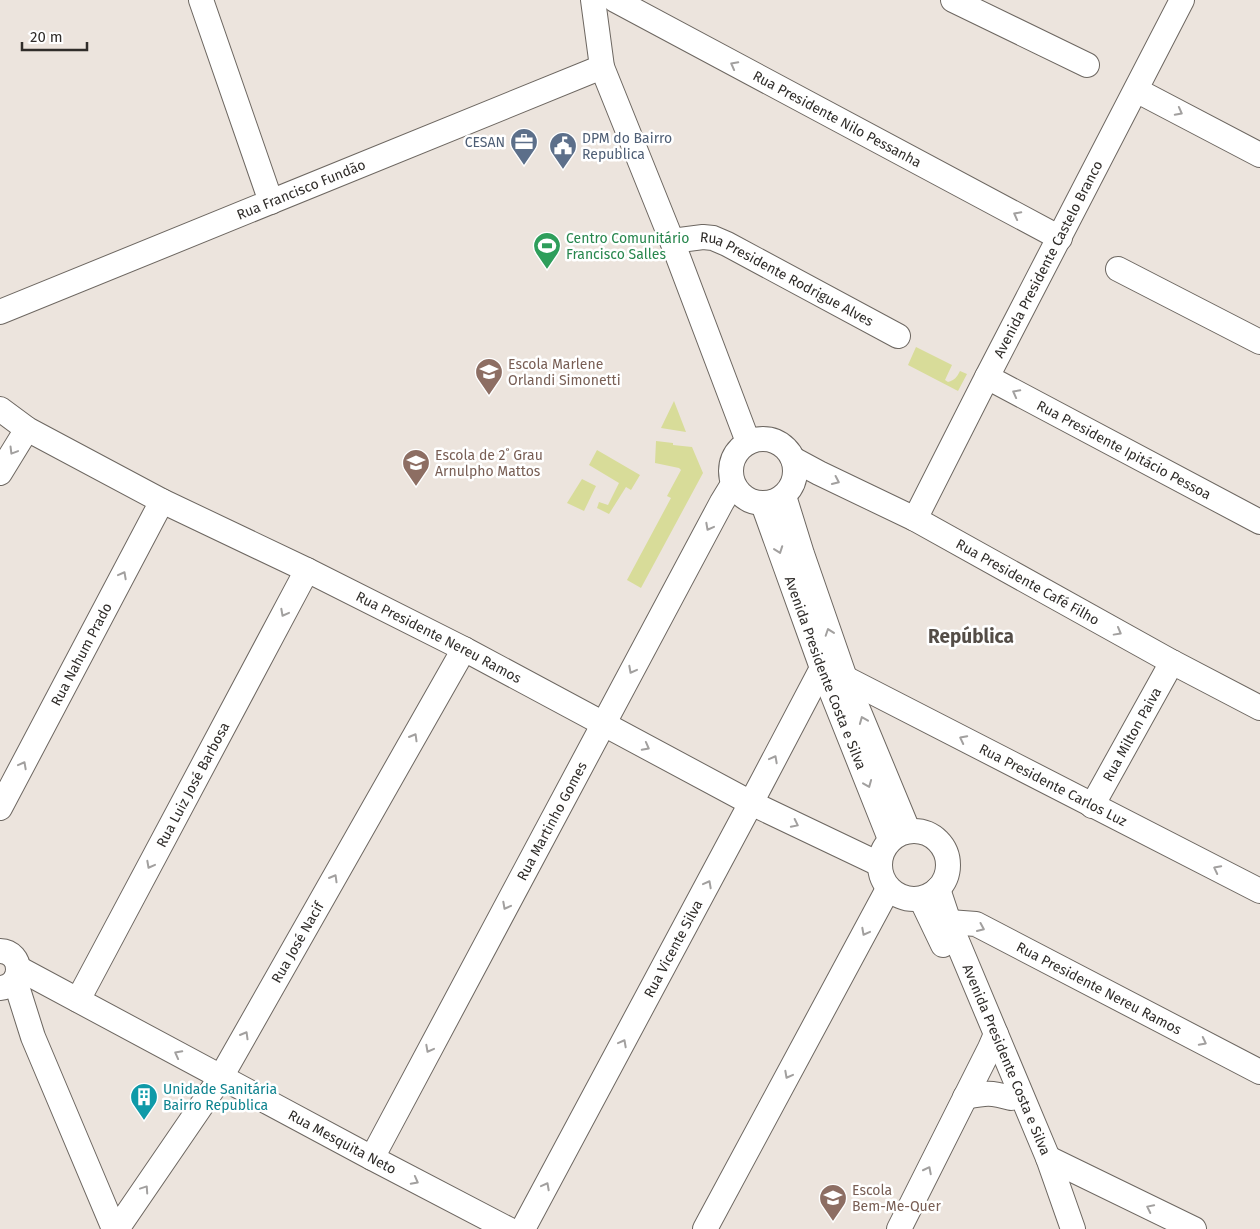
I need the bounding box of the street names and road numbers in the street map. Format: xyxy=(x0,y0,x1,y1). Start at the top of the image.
street label: Rua Presidente Nilo Pessanha xyxy=(750,67,924,171)
street label: Rua Francisco Fundão xyxy=(234,156,368,224)
street label: Avenida Presidente Castelo Branco xyxy=(990,158,1107,361)
street label: Rua Presidente Rodrigue Alves xyxy=(699,229,877,330)
street label: Rua Presidente Ipitácio Pessoa xyxy=(1034,397,1214,503)
street label: Rua Presidente Café Filho xyxy=(953,535,1102,629)
street label: Avenida Presidente Costa e Silva xyxy=(781,574,870,772)
street label: Rua Presidente Nereu Ramos xyxy=(353,588,525,687)
street label: Rua Nahum Prado xyxy=(47,600,116,709)
street label: Rua Milton Paiva xyxy=(1099,684,1165,785)
street label: Rua Luiz José Barbosa xyxy=(153,719,233,850)
street label: Rua Presidente Carlos Luz xyxy=(976,740,1130,830)
street label: Rua Martinho Gomes xyxy=(514,758,591,884)
street label: Rua Vicente Silva xyxy=(641,897,706,1001)
street label: Rua José Nacif xyxy=(268,898,328,986)
street label: Rua Presidente Nereu Ramos xyxy=(1013,939,1185,1039)
street label: Avenida Presidente Costa e Silva xyxy=(959,962,1054,1158)
street label: Rua Mesquita Neto xyxy=(285,1107,399,1178)

